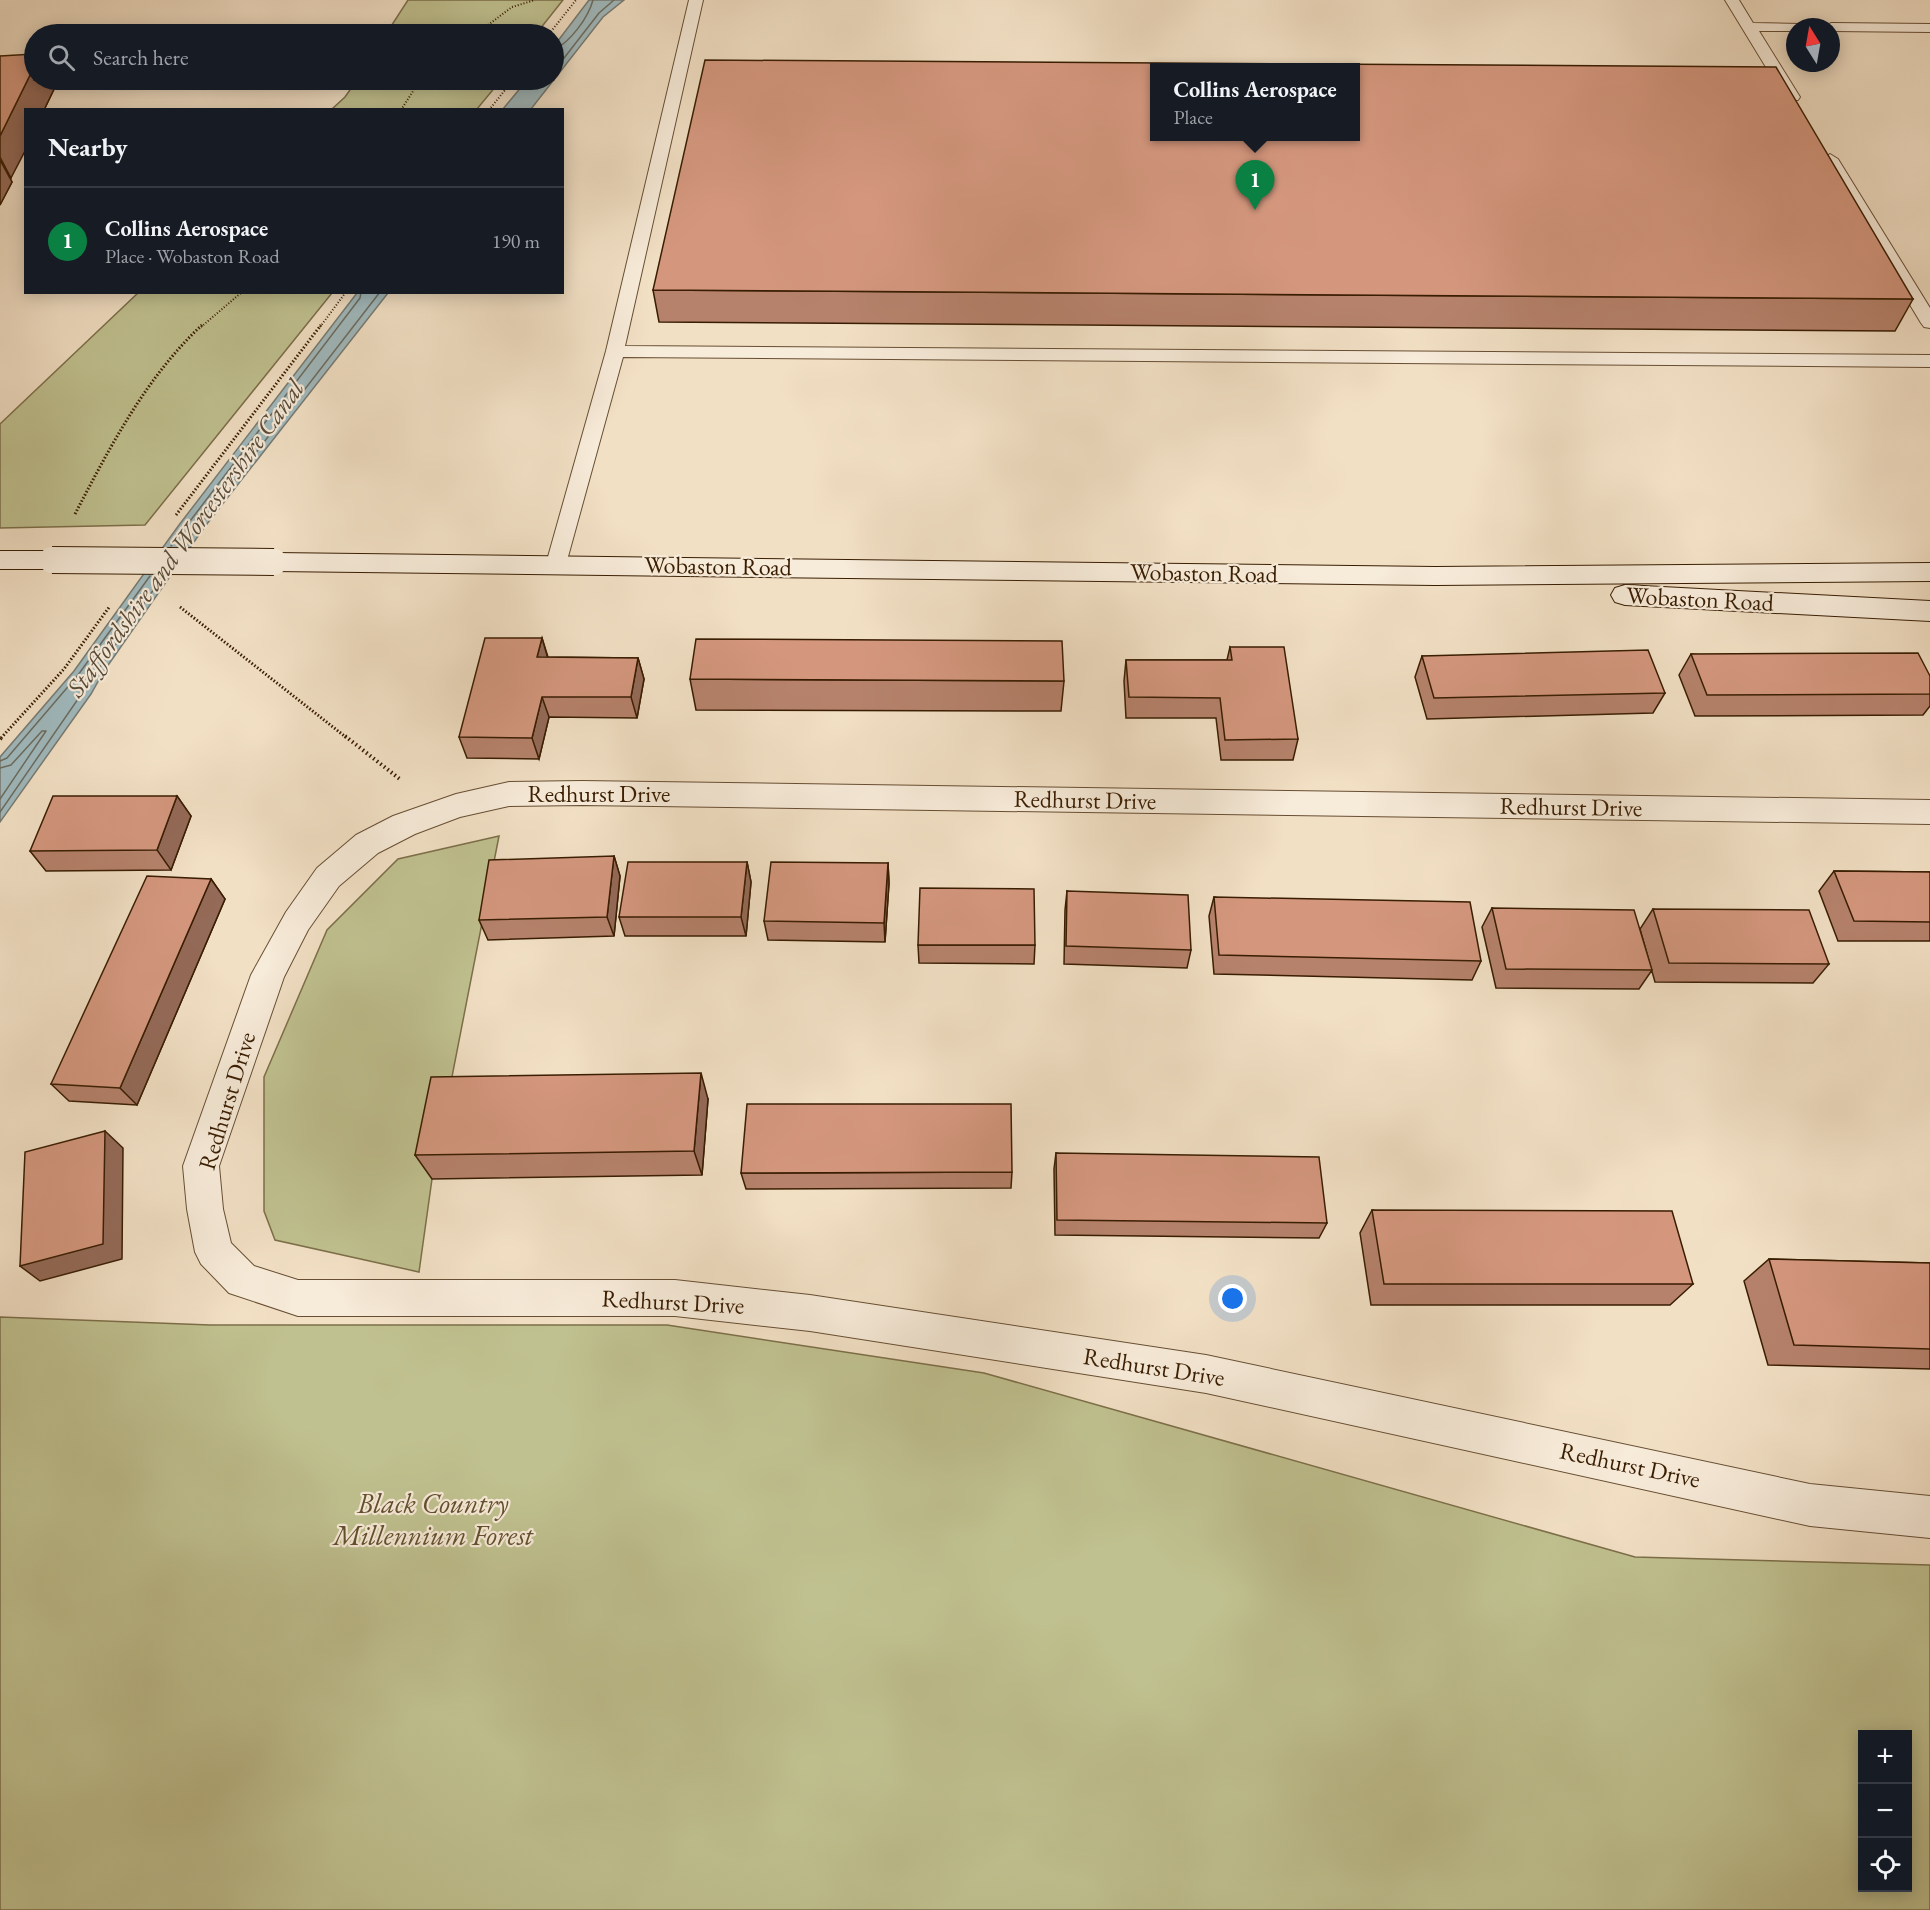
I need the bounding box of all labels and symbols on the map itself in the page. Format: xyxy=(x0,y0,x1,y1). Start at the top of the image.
north arrow xyxy=(1786,18,1840,72)
pin: 1 xyxy=(1236,160,1274,210)
water label: Staffordshire and Worcestershire Canal xyxy=(58,372,312,704)
street label: Wobaston Road xyxy=(644,549,793,582)
street label: Wobaston Road xyxy=(1130,556,1279,589)
street label: Wobaston Road xyxy=(1625,579,1775,618)
street label: Redhurst Drive xyxy=(528,778,670,809)
street label: Redhurst Drive xyxy=(1013,783,1157,816)
street label: Redhurst Drive xyxy=(1499,790,1643,823)
street label: Redhurst Drive xyxy=(191,1028,262,1174)
street label: Redhurst Drive xyxy=(601,1282,745,1321)
your location xyxy=(1218,1284,1247,1313)
street label: Redhurst Drive xyxy=(1081,1340,1227,1393)
street label: Redhurst Drive xyxy=(1557,1435,1703,1495)
park label: Black Country Millennium Forest xyxy=(331,1485,535,1553)

